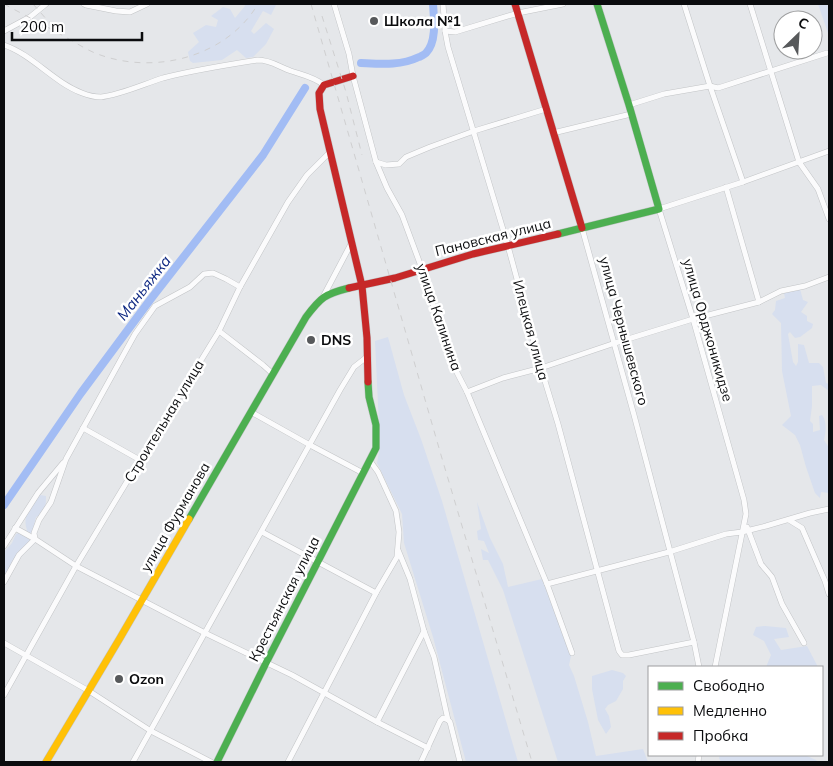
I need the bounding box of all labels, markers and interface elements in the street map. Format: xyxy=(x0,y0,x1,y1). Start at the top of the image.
scale bar xyxy=(12,10,142,42)
north arrow xyxy=(773,10,823,60)
place label: Школа №1 xyxy=(384,12,461,30)
text: С xyxy=(795,13,812,33)
marker: Школа №1 xyxy=(368,15,380,27)
text: 200 m xyxy=(20,17,64,36)
street label: Пановская улица xyxy=(433,214,553,260)
water label: Маньяжка xyxy=(112,252,175,324)
street label: улица Чернышевского xyxy=(595,255,653,407)
street label: улица Орджоникидзе xyxy=(679,257,737,404)
street label: улица Калинина xyxy=(412,261,466,373)
street label: Илецкая улица xyxy=(509,278,553,382)
place label: DNS xyxy=(321,331,351,349)
marker: DNS xyxy=(305,334,317,346)
street label: Строительная улица xyxy=(120,356,208,486)
street label: улица Фурманова xyxy=(136,459,214,575)
street label: Крестьянская улица xyxy=(245,533,323,665)
legend xyxy=(648,666,823,756)
place label: Ozon xyxy=(129,670,164,688)
marker: Ozon xyxy=(113,673,125,685)
text: Свободно xyxy=(693,676,765,695)
text: Медленно xyxy=(693,701,767,720)
text: Пробка xyxy=(693,726,748,745)

